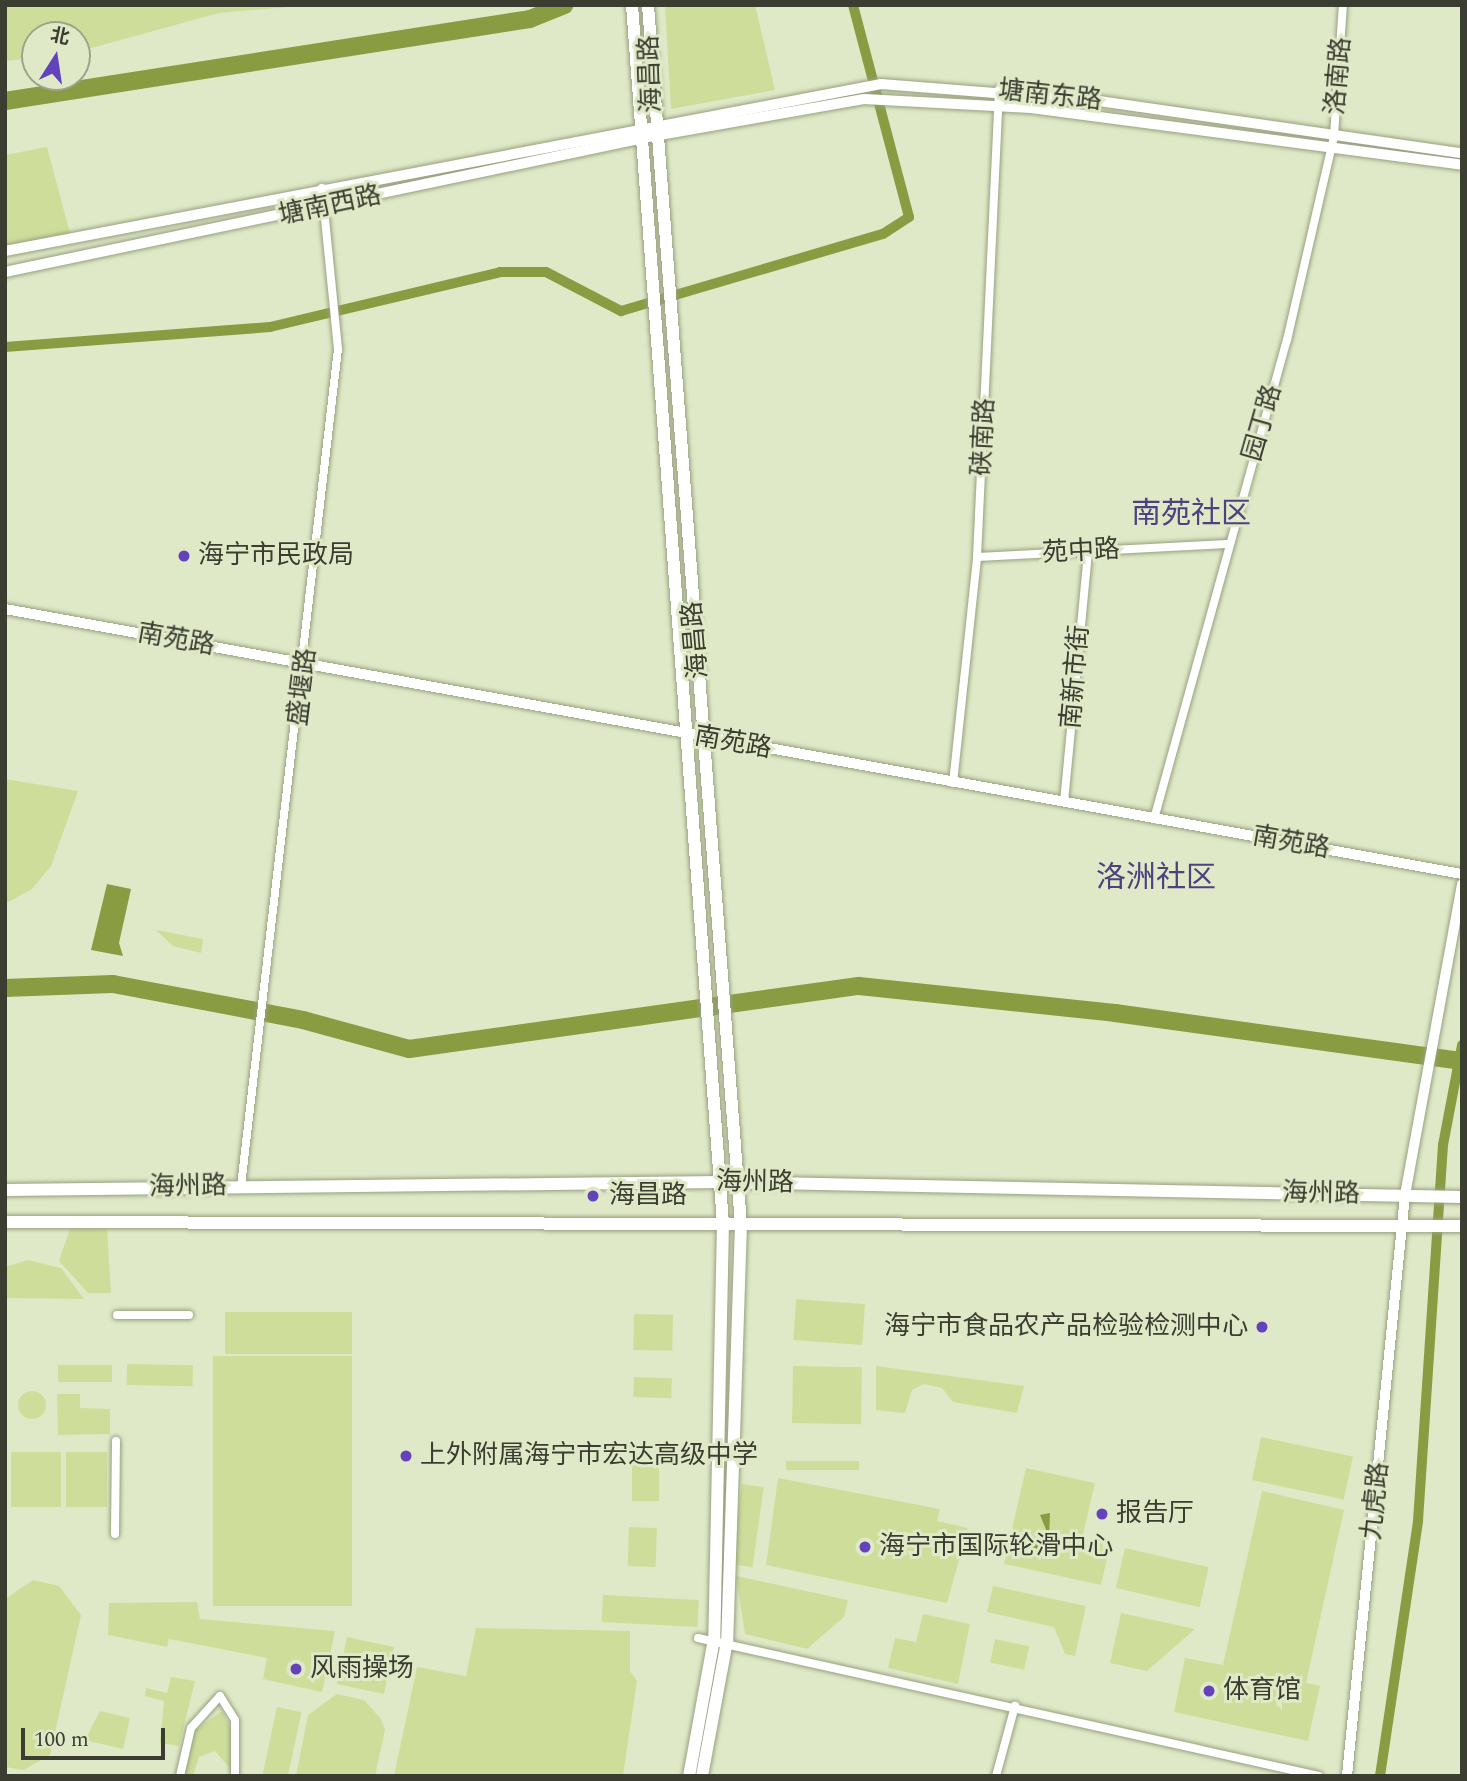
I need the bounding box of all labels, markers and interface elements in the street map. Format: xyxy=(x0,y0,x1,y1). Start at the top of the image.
north arrow xyxy=(21,21,91,91)
text: 北 xyxy=(48,21,72,53)
street label: 海昌路 xyxy=(634,34,668,114)
street label: 洛南路 xyxy=(1320,36,1358,116)
street label: 塘南东路 xyxy=(997,75,1103,117)
street label: 塘南西路 xyxy=(276,180,384,232)
street label: 园丁路 xyxy=(1237,381,1289,465)
street label: 硖南路 xyxy=(966,397,1002,477)
district label: 南苑社区 xyxy=(1131,496,1251,532)
street label: 苑中路 xyxy=(1041,534,1121,570)
place label: 海宁市民政局 xyxy=(198,540,354,572)
marker: 海宁市民政局 xyxy=(176,548,192,564)
street label: 海昌路 xyxy=(677,600,715,680)
street label: 南苑路 xyxy=(135,618,217,662)
street label: 南新市街 xyxy=(1056,624,1096,730)
street label: 盛堰路 xyxy=(283,646,323,728)
street label: 南苑路 xyxy=(692,721,774,765)
street label: 南苑路 xyxy=(1250,821,1332,865)
district label: 洛洲社区 xyxy=(1096,860,1216,896)
street label: 海州路 xyxy=(716,1167,794,1199)
street label: 海州路 xyxy=(149,1171,227,1203)
street label: 海州路 xyxy=(1282,1178,1360,1210)
place label: 海昌路 xyxy=(609,1180,687,1212)
marker: 海昌路 xyxy=(583,1186,603,1206)
place label: 海宁市食品农产品检验检测中心 xyxy=(884,1311,1248,1343)
marker: 海宁市食品农产品检验检测中心 xyxy=(1254,1319,1270,1335)
place label: 上外附属海宁市宏达高级中学 xyxy=(420,1440,758,1472)
marker: 上外附属海宁市宏达高级中学 xyxy=(398,1448,414,1464)
street label: 九虎路 xyxy=(1356,1461,1396,1541)
place label: 报告厅 xyxy=(1116,1498,1194,1530)
marker: 报告厅 xyxy=(1094,1506,1110,1522)
place label: 海宁市国际轮滑中心 xyxy=(879,1531,1113,1563)
marker: 海宁市国际轮滑中心 xyxy=(857,1539,873,1555)
place label: 风雨操场 xyxy=(310,1653,414,1685)
marker: 风雨操场 xyxy=(288,1661,304,1677)
place label: 体育馆 xyxy=(1223,1675,1301,1707)
marker: 体育馆 xyxy=(1201,1683,1217,1699)
scale bar xyxy=(24,1714,168,1758)
text: 100 m xyxy=(34,1724,89,1756)

